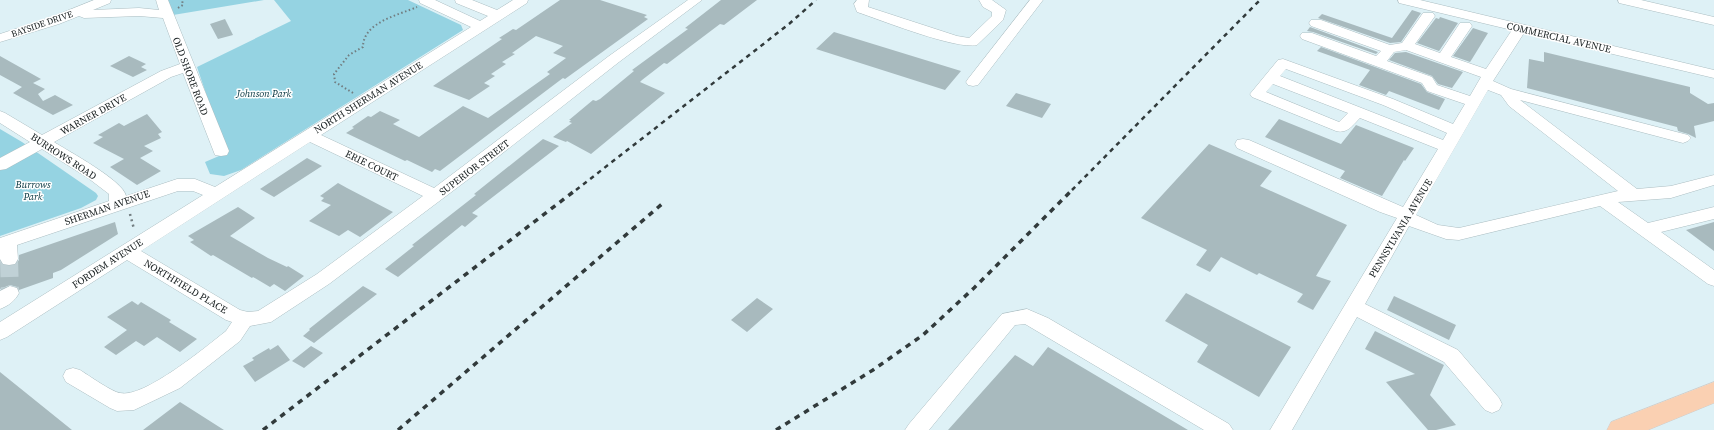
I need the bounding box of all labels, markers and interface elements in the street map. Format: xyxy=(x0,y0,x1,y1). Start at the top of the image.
street label: BAYSIDE DRIVE xyxy=(10,8,75,40)
street label: COMMERCIAL AVENUE xyxy=(1505,19,1612,56)
street label: OLD SHORE ROAD xyxy=(170,35,211,117)
street label: NORTH SHERMAN AVENUE xyxy=(312,59,425,136)
park label: Johnson Park xyxy=(235,87,292,100)
street label: WARNER DRIVE xyxy=(58,91,129,138)
street label: BURROWS ROAD xyxy=(28,130,99,183)
street label: SUPERIOR STREET xyxy=(436,137,512,198)
street label: ERIE COURT xyxy=(343,147,400,184)
street label: PENNSYLVANIA AVENUE xyxy=(1366,177,1435,280)
park label: Burrows Park xyxy=(14,178,51,203)
street label: SHERMAN AVENUE xyxy=(63,187,151,228)
street label: FORDEM AVENUE xyxy=(69,236,145,291)
street label: NORTHFIELD PLACE xyxy=(142,256,230,316)

